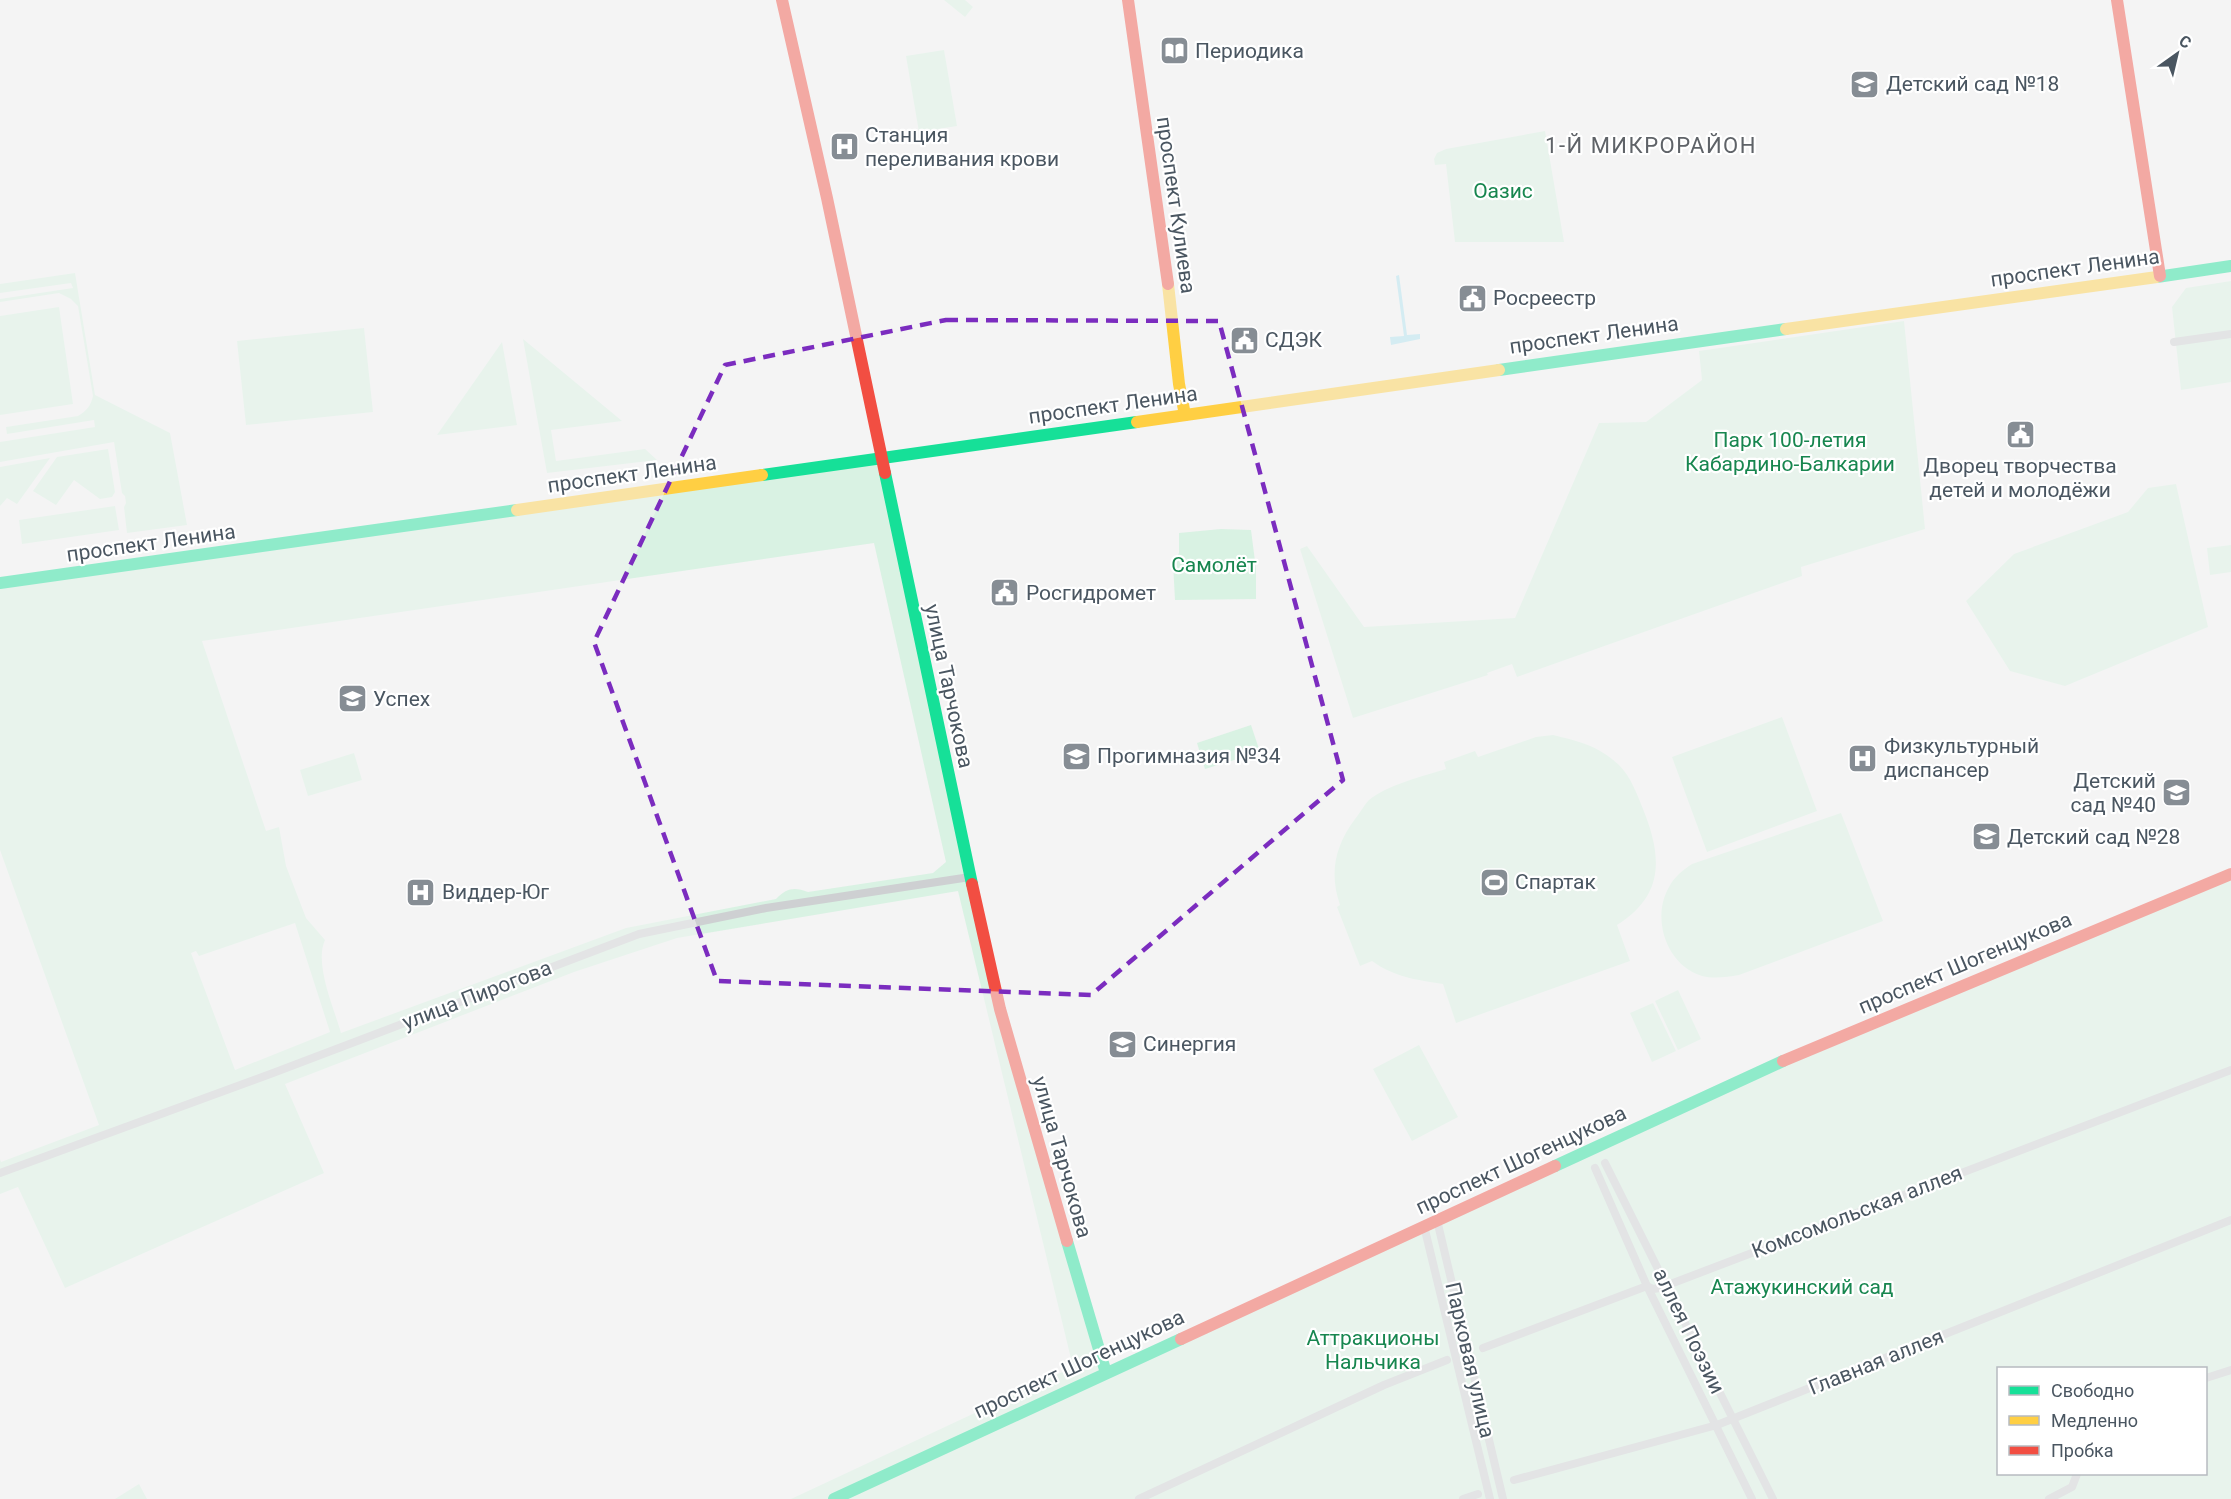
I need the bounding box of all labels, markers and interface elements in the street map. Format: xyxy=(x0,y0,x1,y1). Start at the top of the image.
north arrow xyxy=(2147,24,2207,84)
text: С xyxy=(2175,31,2195,53)
library icon: Периодика xyxy=(1158,35,1190,67)
place label: Периодика xyxy=(1195,39,1304,63)
school or university icon: Детский сад №18 xyxy=(1849,68,1881,100)
place label: Детский сад №18 xyxy=(1886,72,2059,96)
street label: проспект Кулиева xyxy=(1152,115,1200,295)
place label: Станция переливания крови xyxy=(865,123,1059,171)
hospital icon: Станция переливания крови xyxy=(828,131,860,163)
district label: 1-Й МИКРОРАЙОН xyxy=(1545,133,1757,158)
park label: Оазис xyxy=(1473,179,1533,203)
street label: проспект Ленина xyxy=(1989,244,2161,292)
public building icon: Росреестр xyxy=(1456,282,1488,314)
place label: Росреестр xyxy=(1493,286,1596,310)
street label: проспект Ленина xyxy=(1508,311,1680,359)
public building icon: СДЭК xyxy=(1228,324,1260,356)
place label: СДЭК xyxy=(1265,328,1323,352)
street label: проспект Ленина xyxy=(1027,381,1199,429)
public building icon: Дворец творчества детей и молодёжи xyxy=(2004,419,2036,451)
park label: Парк 100-летия Кабардино-Балкарии xyxy=(1685,428,1895,476)
street label: проспект Ленина xyxy=(546,450,718,498)
place label: Дворец творчества детей и молодёжи xyxy=(1923,454,2117,502)
street label: проспект Ленина xyxy=(65,519,237,567)
park label: Самолёт xyxy=(1171,553,1257,577)
public building icon: Росгидромет xyxy=(989,577,1021,609)
place label: Росгидромет xyxy=(1026,581,1156,605)
street label: улица Тарчокова xyxy=(920,602,978,770)
school or university icon: Успех xyxy=(336,683,368,715)
place label: Успех xyxy=(373,687,430,711)
place label: Физкультурный диспансер xyxy=(1884,734,2039,782)
school or university icon: Прогимназия №34 xyxy=(1060,740,1092,772)
hospital icon: Физкультурный диспансер xyxy=(1847,742,1879,774)
place label: Прогимназия №34 xyxy=(1097,744,1281,768)
place label: Детский сад №40 xyxy=(2071,769,2156,817)
school or university icon: Детский сад №40 xyxy=(2161,777,2193,809)
school or university icon: Детский сад №28 xyxy=(1970,821,2002,853)
place label: Детский сад №28 xyxy=(2007,825,2180,849)
sports icon: Спартак xyxy=(1478,866,1510,898)
place label: Спартак xyxy=(1515,870,1597,894)
hospital icon: Виддер-Юг xyxy=(405,876,437,908)
place label: Виддер-Юг xyxy=(442,880,549,904)
street label: проспект Шогенцукова xyxy=(1855,907,2075,1019)
street label: улица Пирогова xyxy=(399,956,555,1034)
school or university icon: Синергия xyxy=(1106,1028,1138,1060)
place label: Синергия xyxy=(1143,1032,1236,1056)
street label: улица Тарчокова xyxy=(1027,1073,1097,1241)
street label: проспект Шогенцукова xyxy=(1412,1101,1630,1219)
street label: Комсомольская аллея xyxy=(1748,1161,1966,1263)
street label: аллея Поэзии xyxy=(1648,1264,1730,1398)
park label: Атажукинский сад xyxy=(1711,1275,1894,1299)
street label: Парковая улица xyxy=(1440,1280,1500,1440)
street label: проспект Шогенцукова xyxy=(970,1305,1188,1423)
street label: Главная аллея xyxy=(1805,1324,1947,1400)
park label: Аттракционы Нальчика xyxy=(1307,1326,1439,1374)
legend xyxy=(1997,1367,2207,1475)
text: Свободно xyxy=(2051,1380,2134,1401)
text: Медленно xyxy=(2051,1410,2138,1431)
text: Пробка xyxy=(2051,1440,2114,1461)

